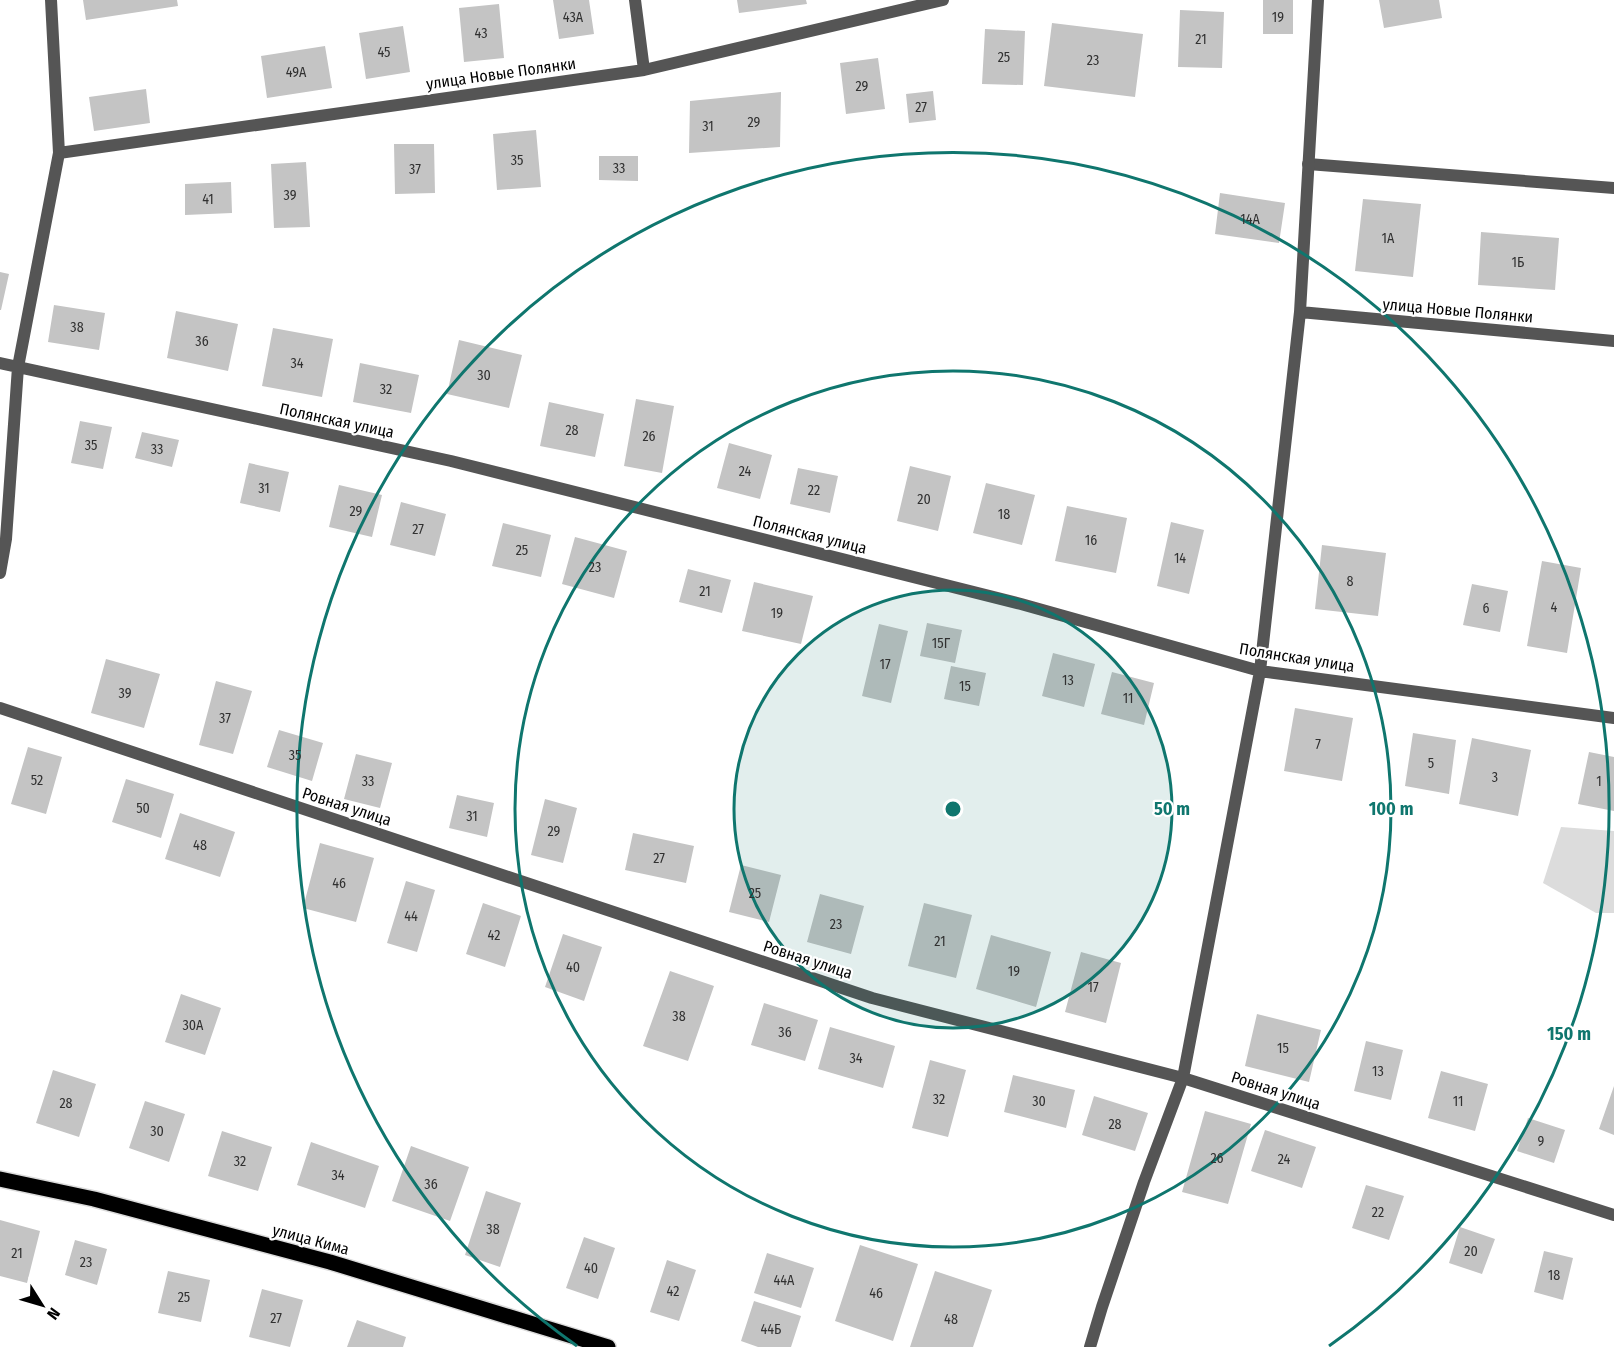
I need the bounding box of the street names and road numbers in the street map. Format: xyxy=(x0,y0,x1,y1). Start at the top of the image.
street label: улица Новые Полянки xyxy=(425,54,577,93)
street label: улица Новые Полянки xyxy=(1382,294,1534,327)
street label: Полянская улица xyxy=(278,399,396,442)
street label: Полянская улица xyxy=(751,511,869,558)
street label: Полянская улица xyxy=(1238,639,1356,676)
street label: Ровная улица xyxy=(300,783,394,830)
street label: Ровная улица xyxy=(761,936,855,983)
street label: Ровная улица xyxy=(1229,1067,1323,1114)
street label: улица Кима xyxy=(270,1220,351,1259)

